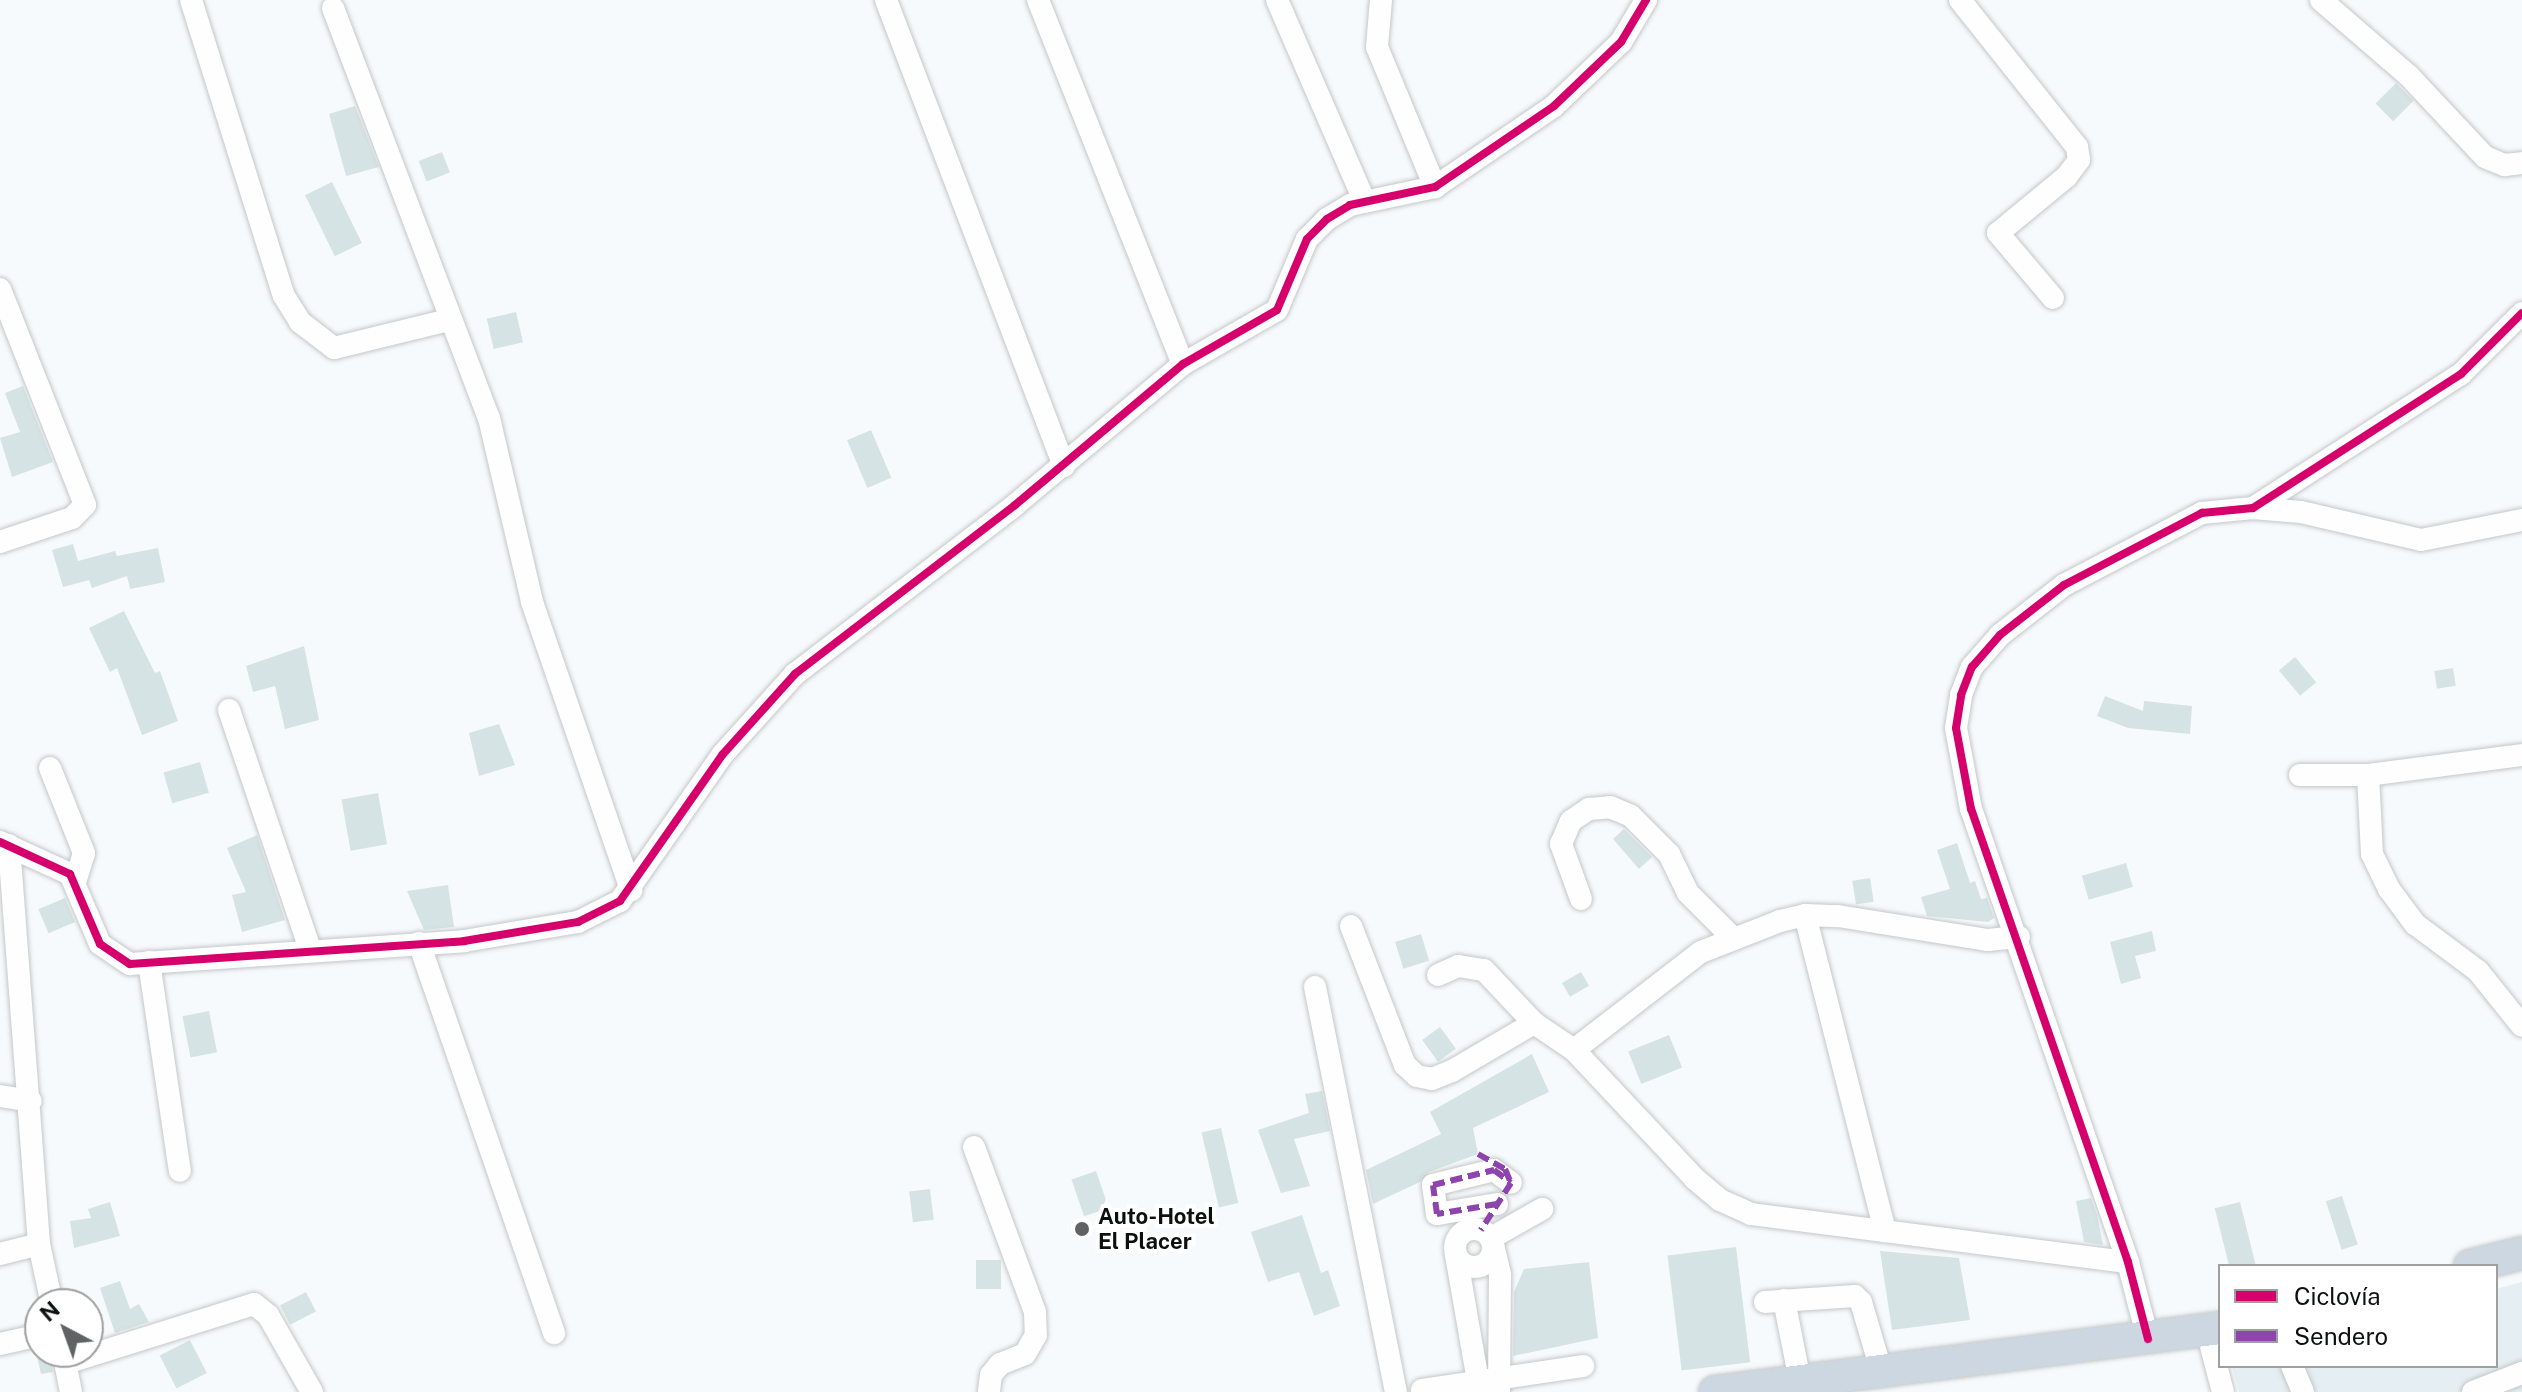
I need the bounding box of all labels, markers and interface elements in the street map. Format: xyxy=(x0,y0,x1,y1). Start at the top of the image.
place label: Auto-Hotel El Placer xyxy=(1098,1203,1215,1254)
marker: Auto-Hotel El Placer xyxy=(1073,1220,1091,1238)
legend xyxy=(2218,1264,2498,1368)
text: Ciclovía xyxy=(2294,1282,2381,1310)
north arrow xyxy=(24,1288,104,1368)
text: N xyxy=(35,1296,65,1327)
text: Sendero xyxy=(2294,1322,2388,1350)

